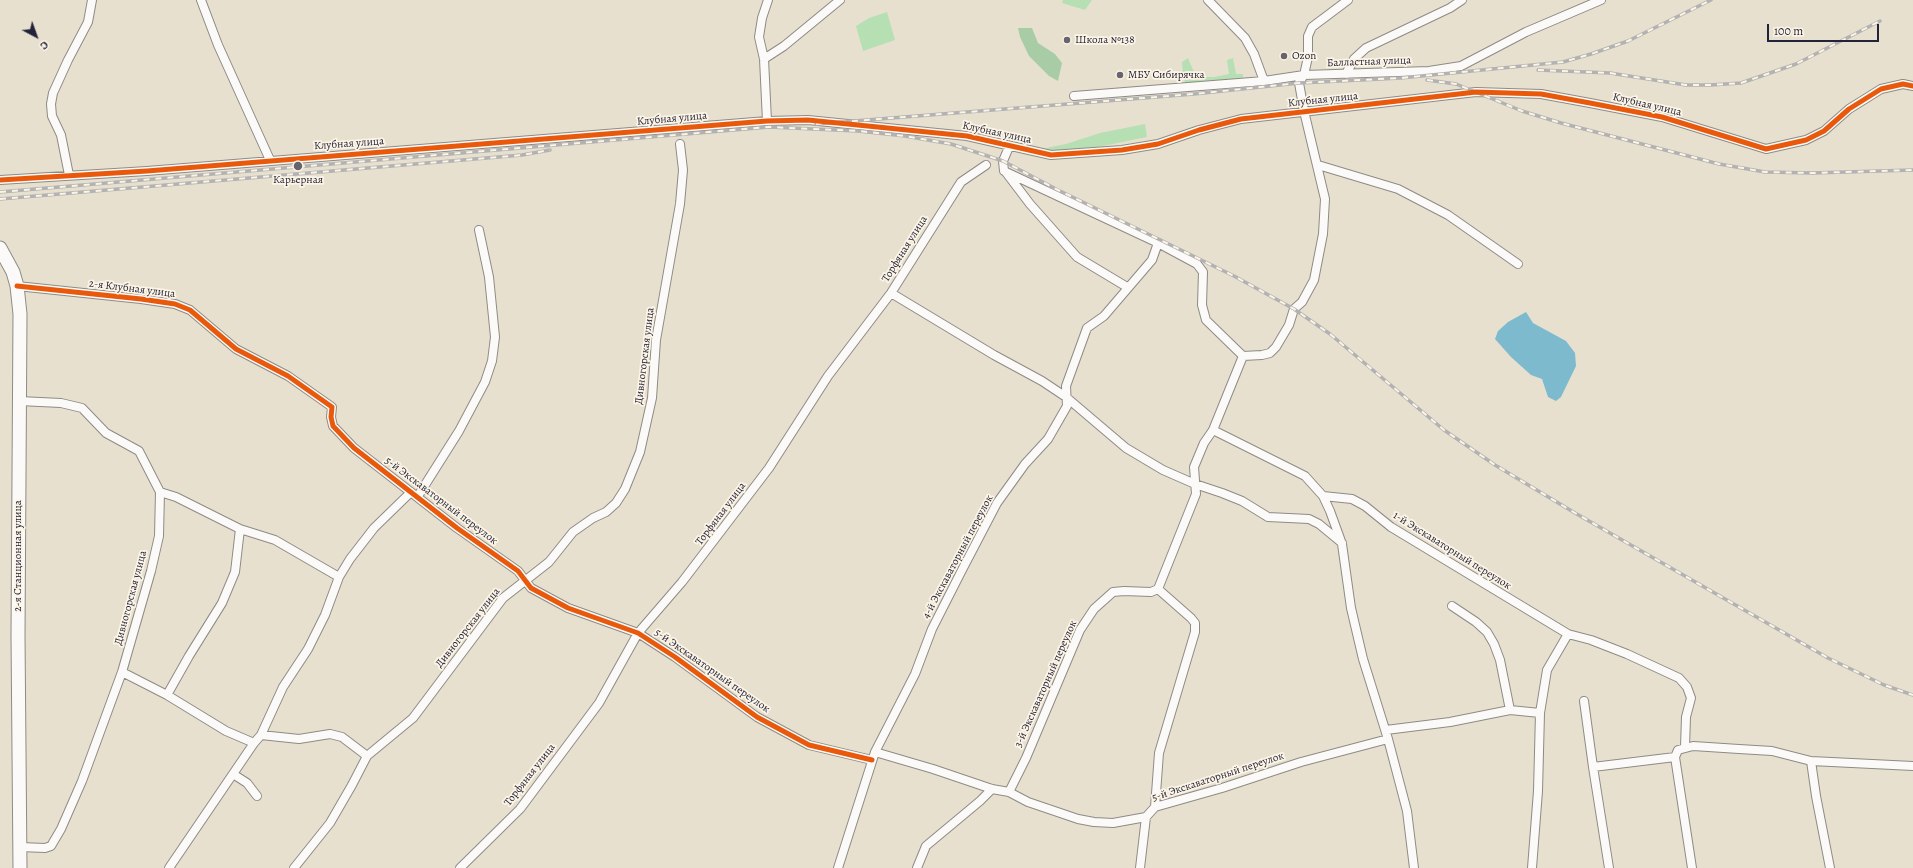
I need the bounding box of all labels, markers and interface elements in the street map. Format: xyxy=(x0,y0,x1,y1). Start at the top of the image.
north arrow xyxy=(16,16,56,56)
scale bar xyxy=(1769,16,1881,42)
text: 100 m xyxy=(1774,23,1803,39)
place label: Школа №138 xyxy=(1075,33,1135,47)
marker: Школа №138 xyxy=(1062,35,1072,45)
text: С xyxy=(37,38,52,53)
place label: Ozon xyxy=(1292,49,1316,63)
marker: Ozon xyxy=(1279,51,1289,61)
street label: Балластная улица xyxy=(1327,54,1411,70)
place label: МБУ Сибирячка xyxy=(1128,68,1204,82)
marker: МБУ Сибирячка xyxy=(1115,70,1125,80)
street label: Клубная улица xyxy=(1287,90,1359,110)
street label: Клубная улица xyxy=(1611,91,1683,119)
street label: Клубная улица xyxy=(636,109,708,129)
street label: Клубная улица xyxy=(961,119,1033,147)
street label: Клубная улица xyxy=(313,135,385,153)
marker: Карьерная xyxy=(292,160,304,172)
place label: Карьерная xyxy=(273,173,323,187)
street label: Торфяная улица xyxy=(879,213,931,285)
street label: 2-я Клубная улица xyxy=(88,277,176,301)
street label: Дивногорская улица xyxy=(633,307,657,405)
street label: 5-й Экскаваторный переулок xyxy=(382,454,500,548)
street label: Торфяная улица xyxy=(693,480,749,548)
street label: 4-й Экскаваторный переулок xyxy=(920,493,996,621)
street label: 2-я Станционная улица xyxy=(11,500,25,612)
street label: 1-й Экскаваторный переулок xyxy=(1390,509,1514,593)
street label: Дивногорская улица xyxy=(112,549,150,647)
street label: Дивногорская улица xyxy=(433,586,503,670)
street label: 3-й Экскаваторный переулок xyxy=(1012,618,1080,750)
street label: 5-й Экскаваторный переулок xyxy=(652,626,772,716)
street label: Торфяная улица xyxy=(502,741,558,809)
street label: 5-й Экскаваторный переулок xyxy=(1150,749,1286,805)

